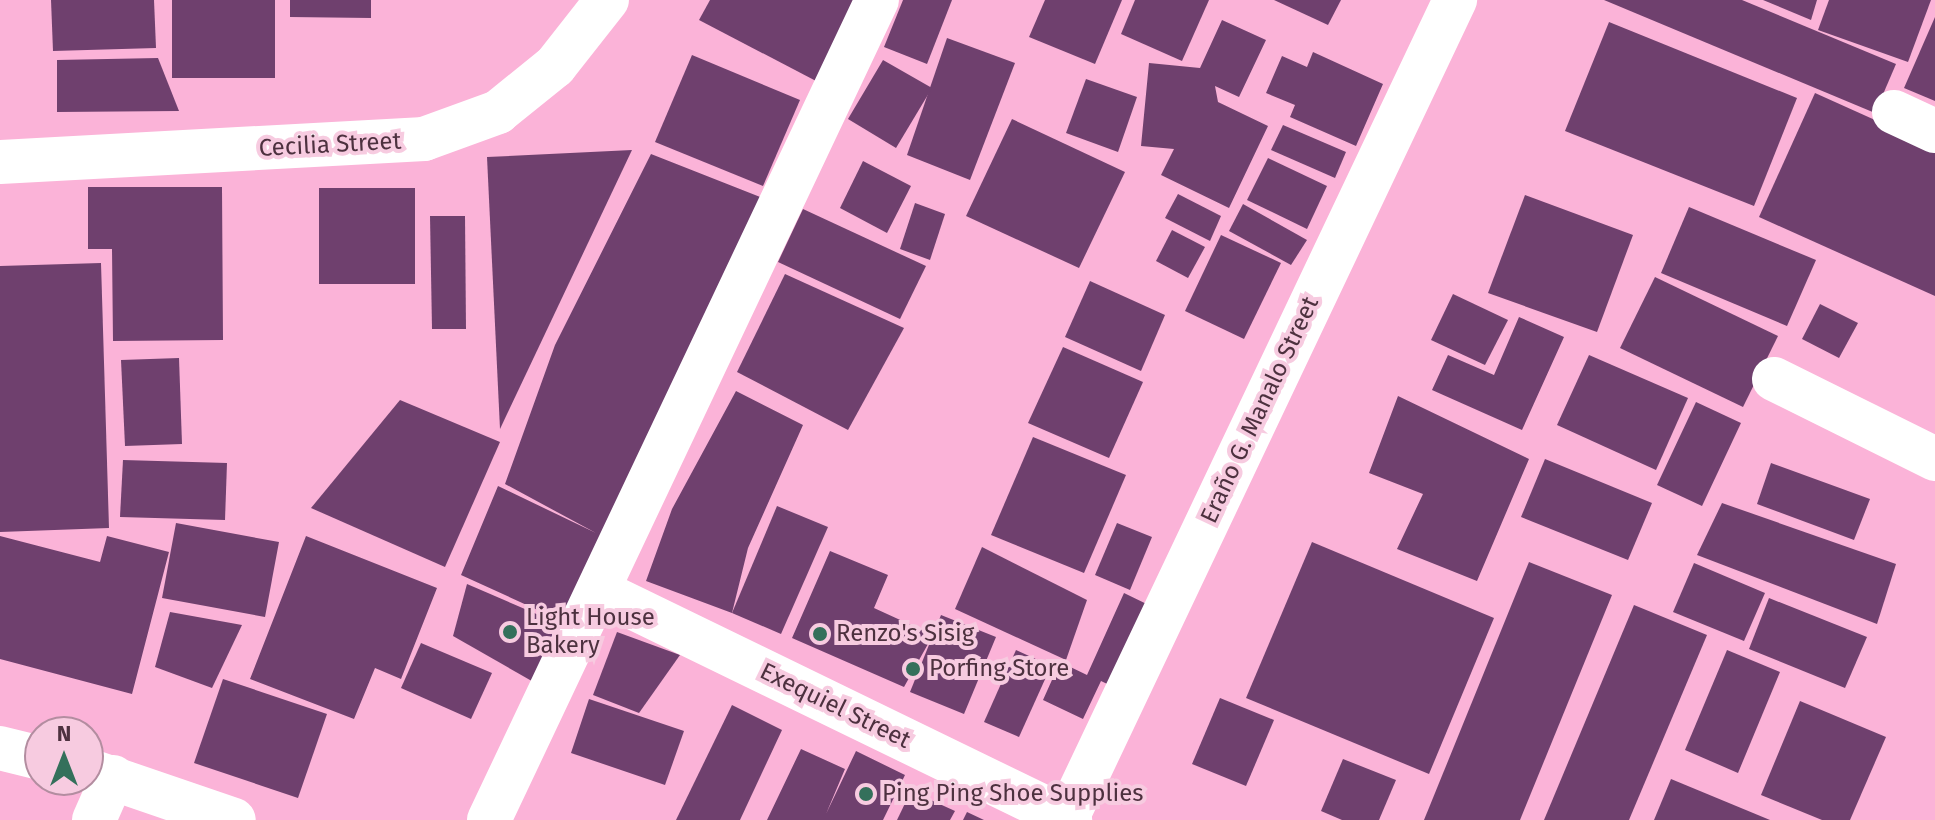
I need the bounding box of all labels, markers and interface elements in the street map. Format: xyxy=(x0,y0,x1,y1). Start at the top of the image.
street label: Cecilia Street xyxy=(258,127,402,163)
street label: Eraño G. Manalo Street xyxy=(1195,292,1325,528)
place label: Light House Bakery xyxy=(526,604,655,660)
place label: Renzo's Sisig xyxy=(836,620,974,648)
marker: Light House Bakery xyxy=(501,623,519,641)
marker: Renzo's Sisig xyxy=(811,625,829,643)
place label: Porfing Store xyxy=(929,655,1069,683)
street label: Exequiel Street xyxy=(755,657,915,755)
marker: Porfing Store xyxy=(904,660,922,678)
north arrow xyxy=(24,716,104,796)
text: N xyxy=(57,720,71,747)
place label: Ping Ping Shoe Supplies xyxy=(882,780,1143,808)
marker: Ping Ping Shoe Supplies xyxy=(857,785,875,803)

